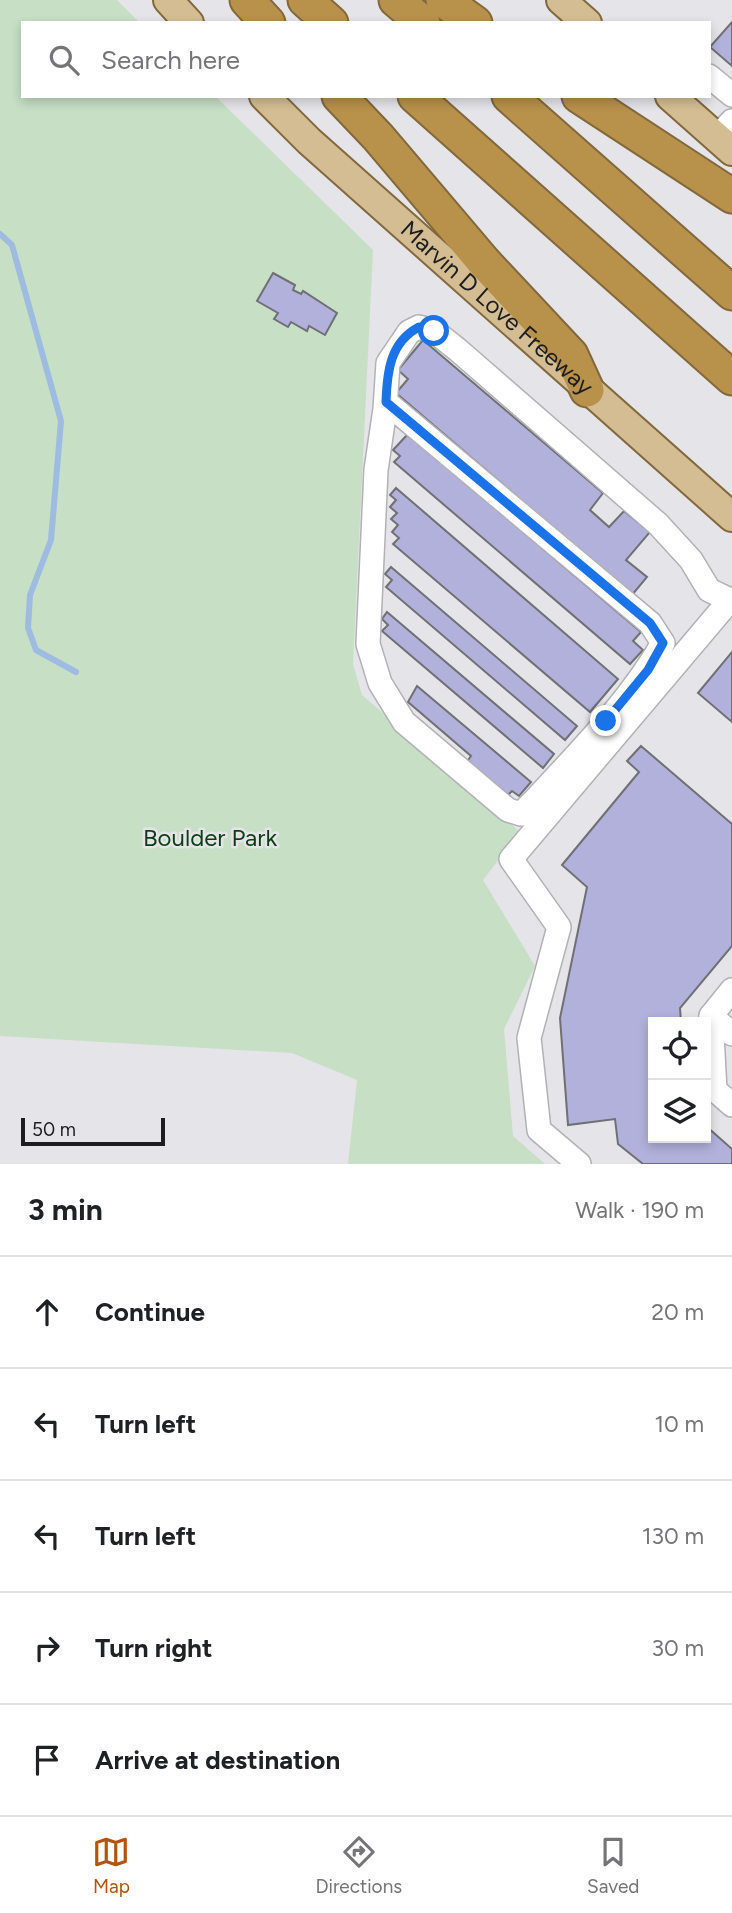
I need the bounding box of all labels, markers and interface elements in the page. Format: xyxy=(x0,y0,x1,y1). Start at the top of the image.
search box xyxy=(21,21,711,98)
icon: search xyxy=(45,41,83,79)
text: Search here xyxy=(101,44,240,76)
street label: Marvin D Love Freeway xyxy=(395,214,600,401)
route start xyxy=(418,315,449,346)
route end xyxy=(590,705,621,736)
park label: Boulder Park xyxy=(143,823,277,852)
map controls xyxy=(648,1017,711,1143)
button: locate xyxy=(648,1017,711,1080)
button: layers xyxy=(648,1080,711,1143)
scale bar xyxy=(21,1115,164,1147)
text: 50 m xyxy=(32,1118,76,1141)
text: 3 min xyxy=(28,1191,103,1228)
text: Walk · 190 m xyxy=(575,1196,704,1224)
icon: ahead xyxy=(28,1293,66,1331)
text: Continue xyxy=(95,1296,205,1328)
text: 20 m xyxy=(651,1298,704,1326)
icon: left xyxy=(28,1405,66,1443)
text: Turn left xyxy=(95,1408,196,1440)
text: 10 m xyxy=(655,1410,704,1438)
icon: left xyxy=(28,1517,66,1555)
text: Turn left xyxy=(95,1520,196,1552)
text: 130 m xyxy=(642,1522,704,1550)
icon: right xyxy=(28,1629,66,1667)
text: Turn right xyxy=(95,1632,212,1664)
text: 30 m xyxy=(651,1634,704,1662)
icon: arrive xyxy=(28,1741,66,1779)
text: Arrive at destination xyxy=(95,1744,340,1776)
tab: Map xyxy=(92,1833,130,1898)
tab: Directions xyxy=(315,1833,402,1898)
tab: Saved xyxy=(587,1833,639,1898)

